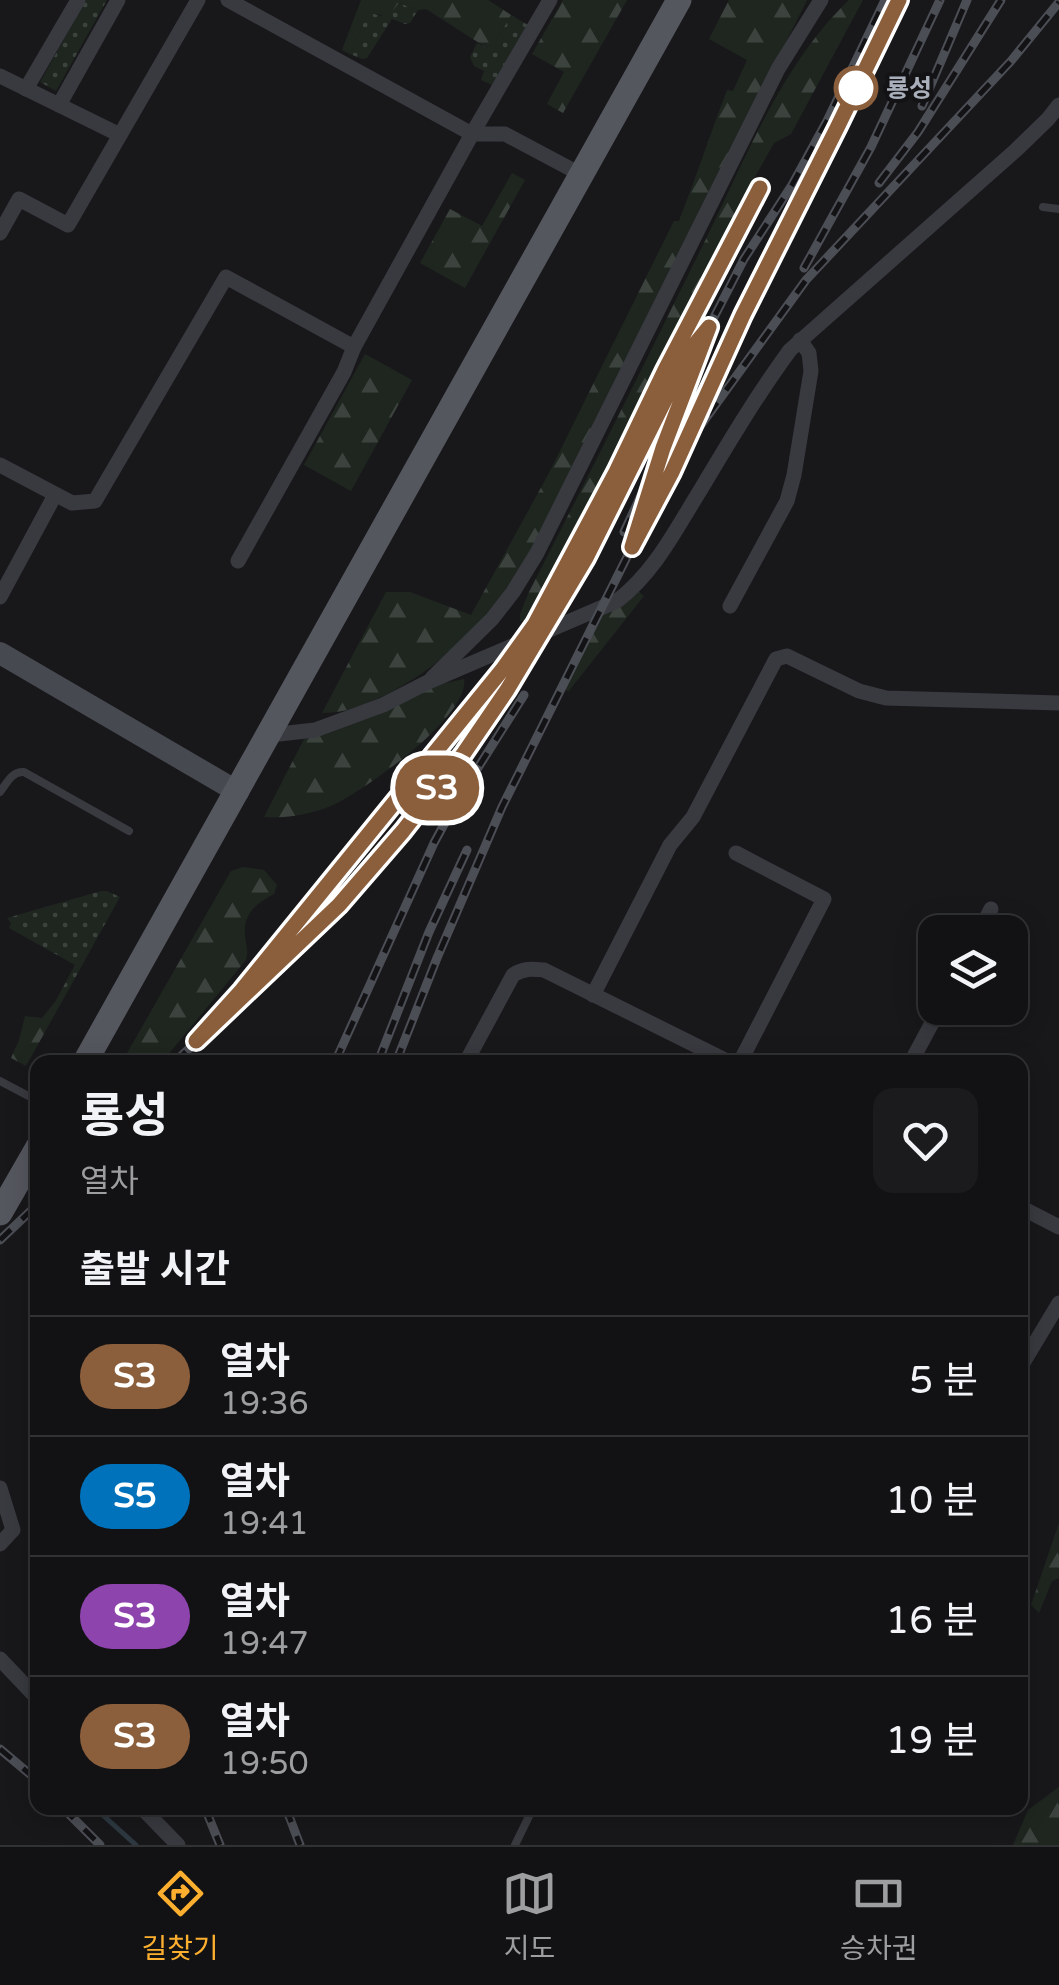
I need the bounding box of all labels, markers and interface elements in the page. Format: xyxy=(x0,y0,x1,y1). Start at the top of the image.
marker: 룡성 xyxy=(835,67,877,109)
place label: 룡성 xyxy=(886,74,932,104)
line badge: S3 xyxy=(392,756,482,820)
text: S3 xyxy=(415,767,459,809)
map controls xyxy=(918,915,1028,1025)
button: layers xyxy=(918,915,1028,1025)
text: 룡성 xyxy=(80,1088,168,1146)
button: heart xyxy=(873,1088,978,1193)
text: 열차 xyxy=(80,1163,139,1201)
text: 출발 시간 xyxy=(80,1247,230,1293)
text: 열차 xyxy=(220,1339,290,1385)
text: S3 xyxy=(113,1355,157,1397)
text: 5 분 xyxy=(909,1358,978,1404)
text: 19:36 xyxy=(220,1385,309,1423)
text: 열차 xyxy=(220,1459,290,1505)
text: S5 xyxy=(113,1475,157,1517)
text: 10 분 xyxy=(885,1478,978,1524)
text: 19:41 xyxy=(220,1505,309,1543)
text: 열차 xyxy=(220,1579,290,1625)
text: S3 xyxy=(113,1595,157,1637)
text: 16 분 xyxy=(885,1598,978,1644)
text: 19:47 xyxy=(220,1625,309,1663)
text: 열차 xyxy=(220,1699,290,1745)
text: S3 xyxy=(113,1715,157,1757)
text: 19 분 xyxy=(885,1718,978,1764)
text: 19:50 xyxy=(220,1745,309,1783)
tab: 길찾기 xyxy=(142,1866,219,1966)
tab: 지도 xyxy=(502,1866,557,1966)
tab: 승차권 xyxy=(840,1866,917,1966)

